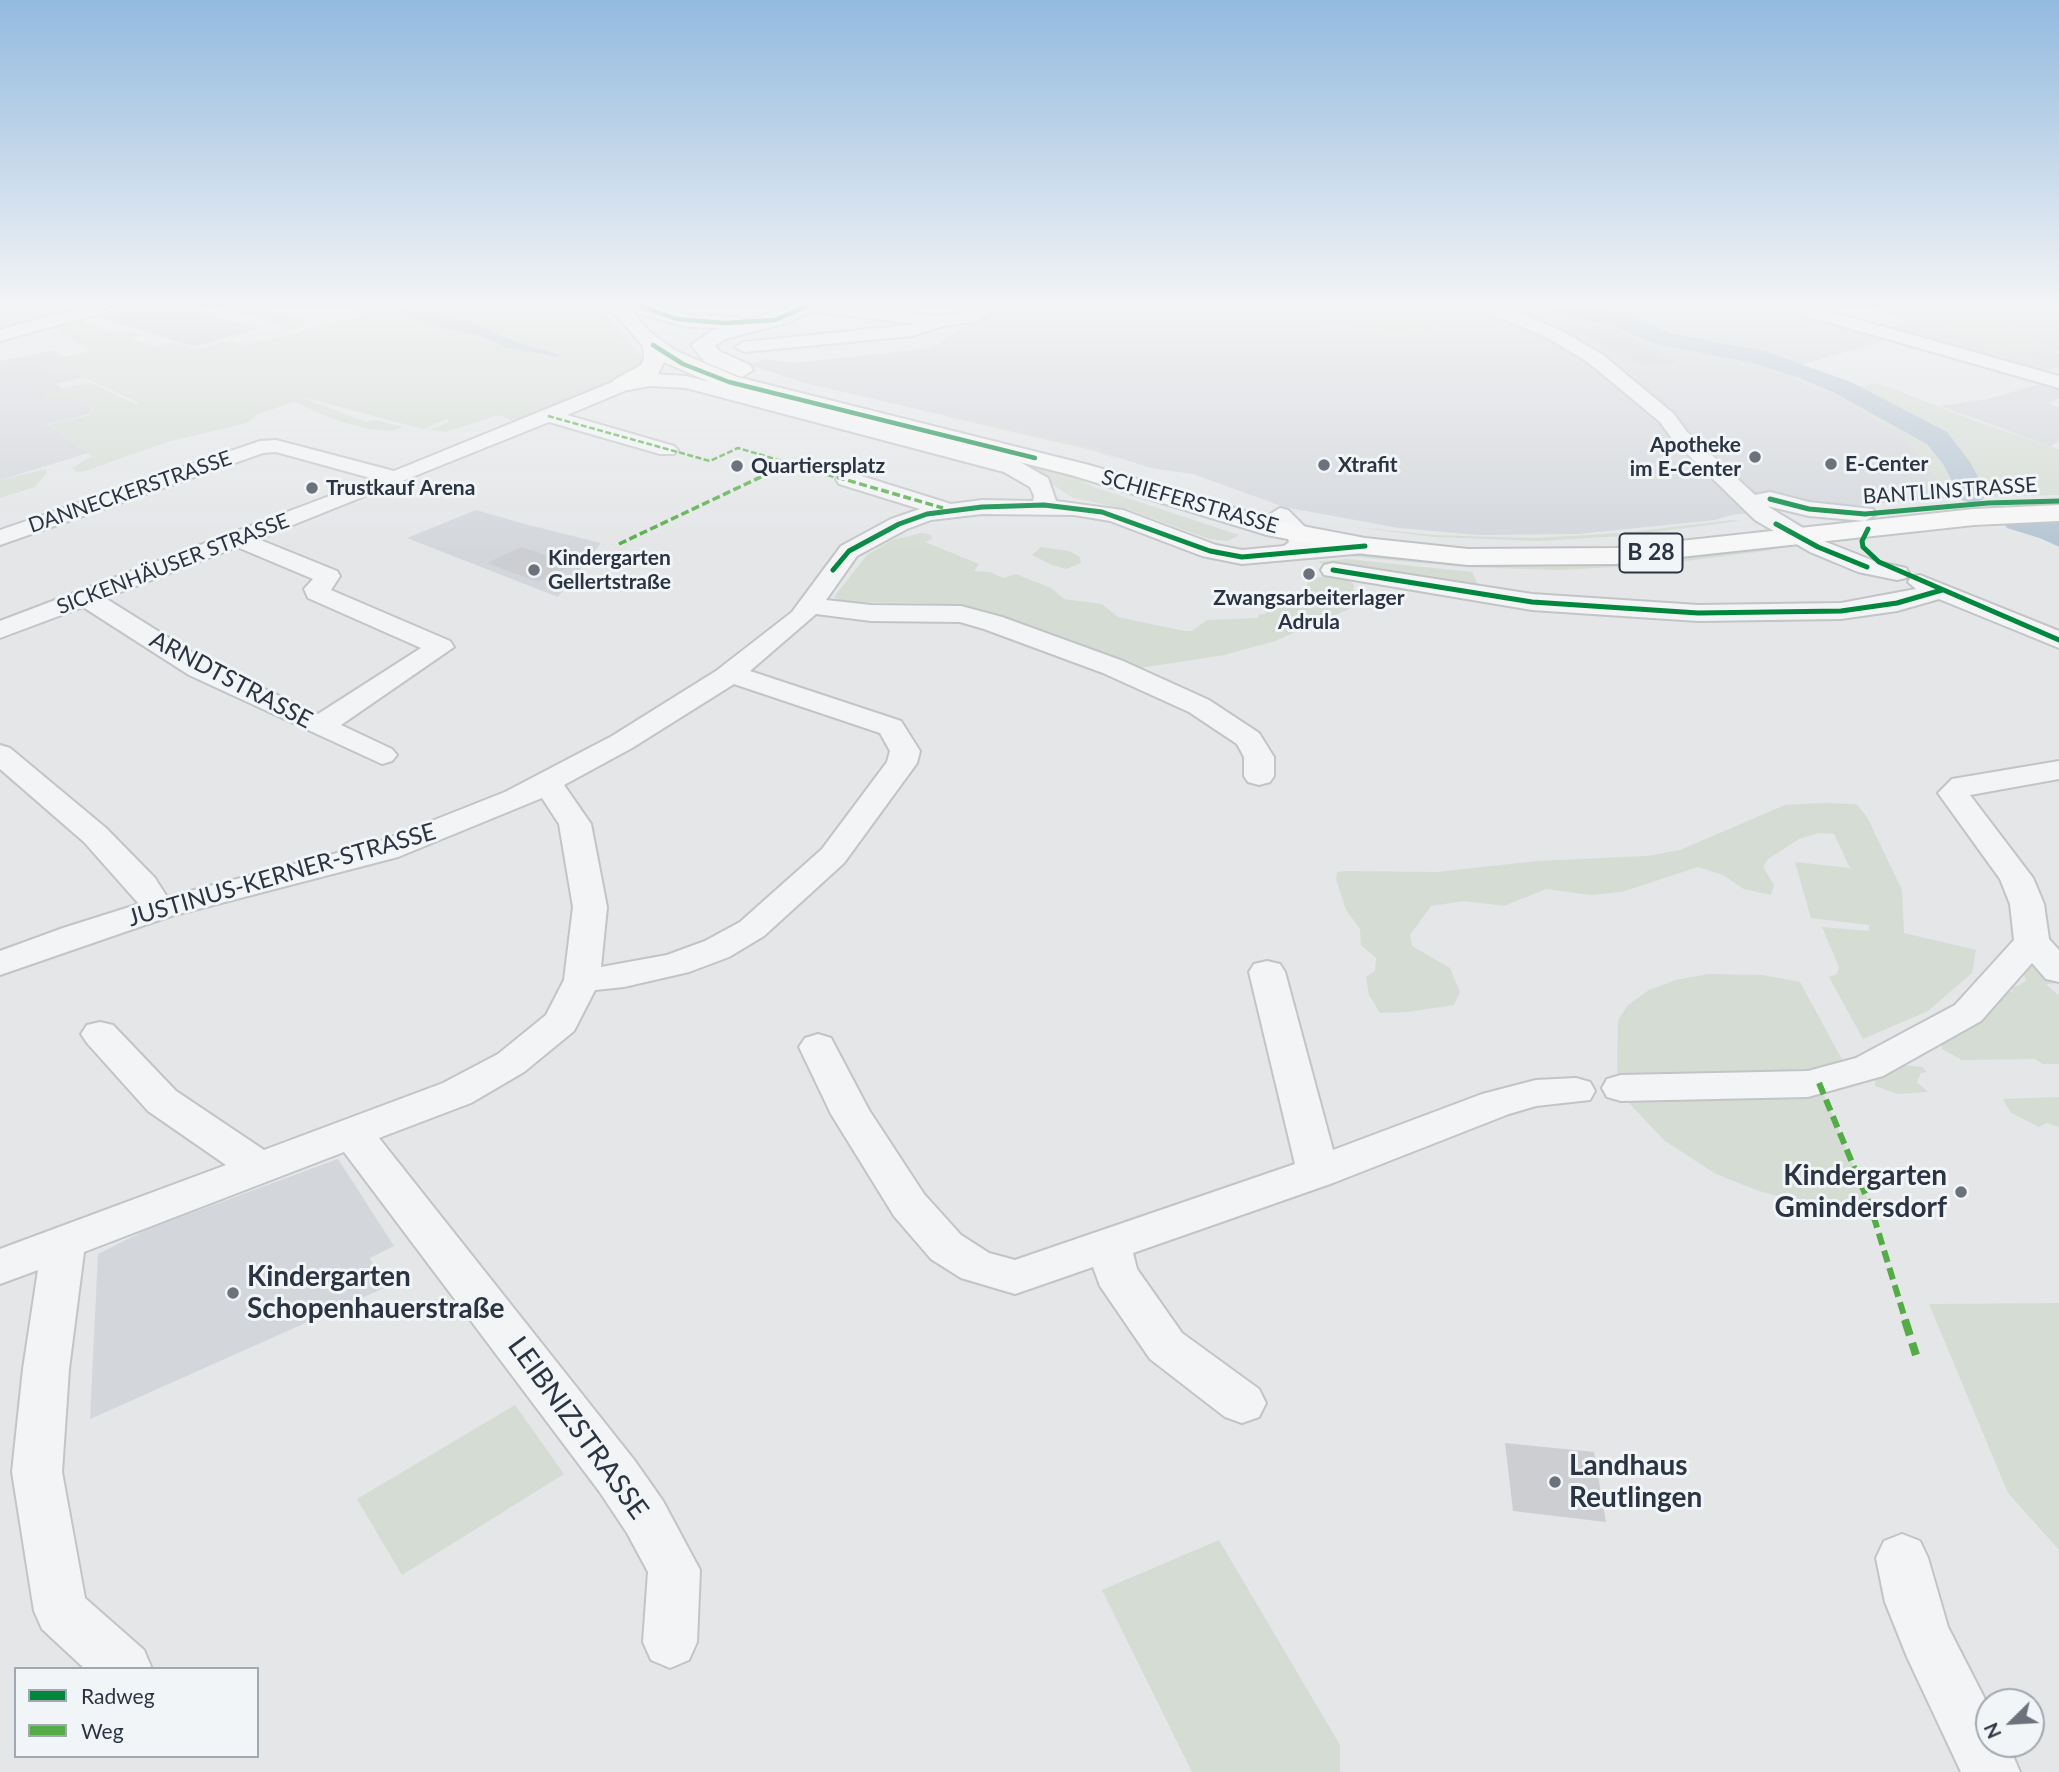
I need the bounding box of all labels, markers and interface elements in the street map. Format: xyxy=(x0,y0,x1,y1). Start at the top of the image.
place label: Apotheke im E-Center xyxy=(1630,432,1741,482)
street label: DANNECKERSTRASSE xyxy=(25,445,235,539)
marker: Apotheke im E-Center xyxy=(1747,449,1763,465)
place label: E-Center xyxy=(1845,451,1928,477)
place label: Xtrafit xyxy=(1338,452,1398,478)
place label: Quartiersplatz xyxy=(751,453,885,479)
marker: E-Center xyxy=(1823,456,1839,472)
marker: Xtrafit xyxy=(1316,457,1332,473)
marker: Quartiersplatz xyxy=(729,458,745,474)
street label: SCHIEFERSTRASSE xyxy=(1099,465,1281,539)
street label: BANTLINSTRASSE xyxy=(1862,472,2038,510)
place label: Trustkauf Arena xyxy=(326,475,475,501)
marker: Trustkauf Arena xyxy=(304,480,320,496)
street label: SICKENHÄUSER STRASSE xyxy=(53,508,293,620)
road number: B 28 xyxy=(1620,534,1682,572)
place label: Kindergarten Gellertstraße xyxy=(548,545,671,595)
marker: Kindergarten Gellertstraße xyxy=(526,562,542,578)
marker: Zwangsarbeiterlager Adrula xyxy=(1301,566,1317,582)
place label: Zwangsarbeiterlager Adrula xyxy=(1213,585,1405,635)
street label: ARNDTSTRASSE xyxy=(145,625,317,735)
street label: JUSTINUS-KERNER-STRASSE xyxy=(125,817,439,933)
place label: Kindergarten Gmindersdorf xyxy=(1775,1159,1947,1225)
marker: Kindergarten Gmindersdorf xyxy=(1953,1184,1969,1200)
place label: Kindergarten Schopenhauerstraße xyxy=(247,1260,505,1326)
marker: Kindergarten Schopenhauerstraße xyxy=(225,1285,241,1301)
street label: LEIBNIZSTRASSE xyxy=(501,1330,655,1526)
place label: Landhaus Reutlingen xyxy=(1569,1449,1702,1515)
marker: Landhaus Reutlingen xyxy=(1547,1474,1563,1490)
legend xyxy=(14,1667,259,1758)
text: Radweg xyxy=(81,1683,155,1708)
north arrow xyxy=(1975,1688,2045,1758)
text: Weg xyxy=(81,1718,124,1743)
text: N xyxy=(1979,1720,2006,1742)

